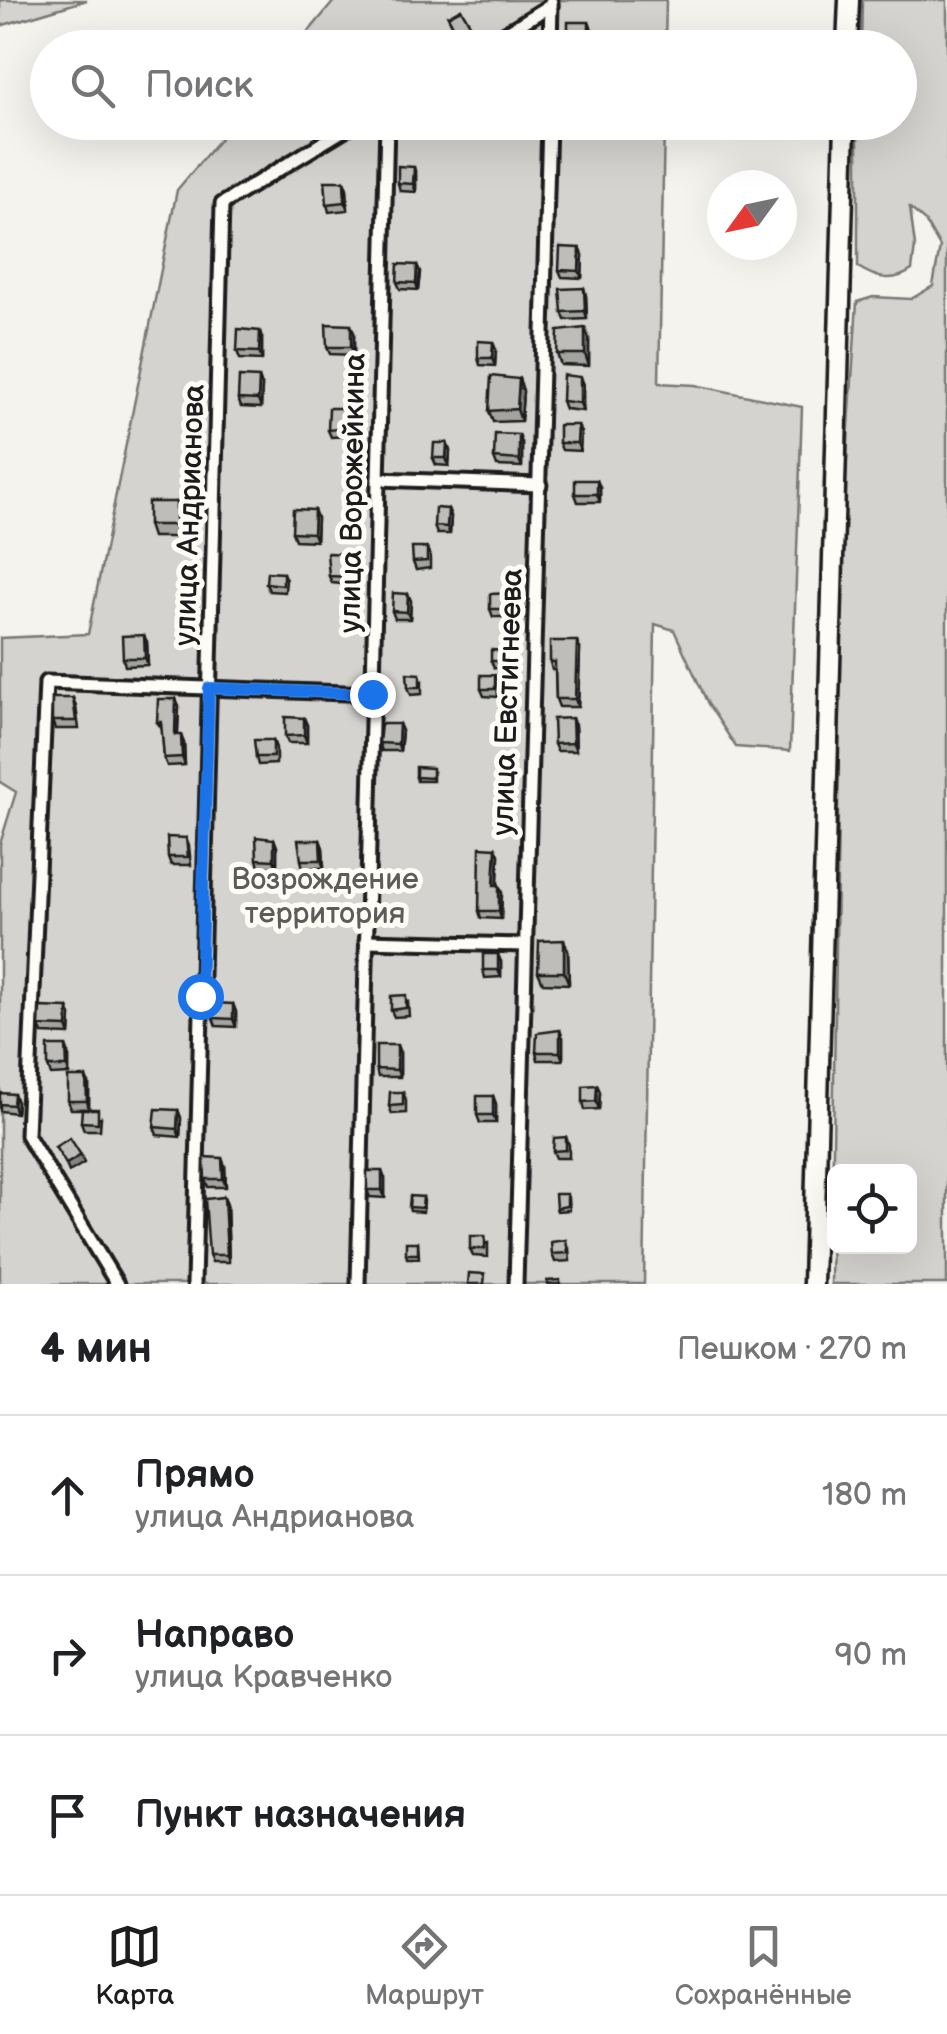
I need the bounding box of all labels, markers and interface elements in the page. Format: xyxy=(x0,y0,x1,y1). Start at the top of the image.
search box xyxy=(30,30,917,140)
icon: search xyxy=(65,58,120,113)
text: Поиск xyxy=(145,63,253,108)
north arrow xyxy=(707,170,797,260)
street label: улица Ворожейкина xyxy=(333,352,373,633)
street label: улица Андрианова xyxy=(167,383,213,647)
street label: улица Евстигнеева xyxy=(485,568,531,836)
route end xyxy=(350,672,396,718)
park label: Возрождение территория xyxy=(231,862,419,932)
route start xyxy=(178,974,224,1020)
map controls xyxy=(827,1164,917,1254)
button: locate xyxy=(827,1164,917,1254)
text: 4 мин xyxy=(40,1324,152,1375)
text: Пешком · 270 m xyxy=(677,1330,907,1369)
text: Прямо xyxy=(135,1453,254,1498)
icon: ahead xyxy=(40,1468,95,1523)
text: 180 m xyxy=(822,1476,907,1515)
text: улица Андрианова xyxy=(135,1498,414,1537)
text: Направо xyxy=(135,1613,294,1658)
icon: right xyxy=(40,1628,95,1683)
text: 90 m xyxy=(835,1636,907,1675)
text: улица Кравченко xyxy=(135,1658,392,1697)
icon: arrive xyxy=(40,1788,95,1843)
text: Пункт назначения xyxy=(135,1793,466,1838)
tab: Карта xyxy=(95,1919,174,2012)
tab: Маршрут xyxy=(365,1919,484,2012)
tab: Сохранённые xyxy=(675,1919,852,2012)

